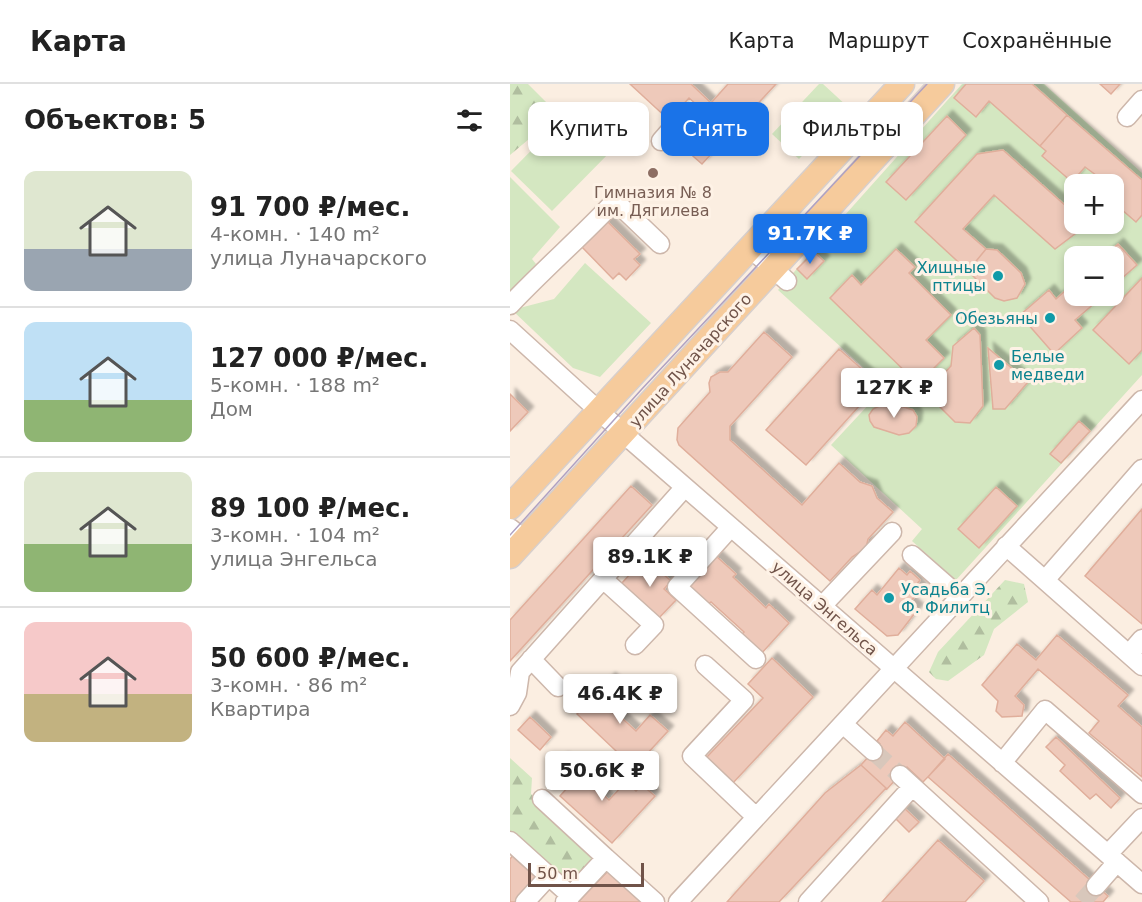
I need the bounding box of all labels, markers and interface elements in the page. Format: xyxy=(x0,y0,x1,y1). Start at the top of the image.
text: Карта xyxy=(30,25,127,58)
text: Карта xyxy=(729,29,795,53)
text: Маршрут xyxy=(828,29,929,53)
text: Сохранённые xyxy=(962,29,1112,53)
chip: Купить xyxy=(528,102,649,156)
chip: Снять xyxy=(661,102,769,156)
chip: Фильтры xyxy=(781,102,923,156)
icon: filters xyxy=(453,104,486,137)
text: Объектов: 5 xyxy=(24,105,206,135)
marker: Гимназия № 8 им. Дягилева xyxy=(646,166,660,180)
map controls xyxy=(1064,174,1124,306)
button: + xyxy=(1064,174,1124,234)
place label: Гимназия № 8 им. Дягилева xyxy=(594,183,712,220)
text: 91 700 ₽/мес. xyxy=(210,192,410,222)
icon: home xyxy=(72,195,144,267)
pin: 91.7K ₽ xyxy=(755,214,865,265)
text: 91.7K ₽ xyxy=(767,221,853,245)
text: 4-комн. · 140 m² xyxy=(210,222,380,246)
text: улица Луначарского xyxy=(210,246,427,270)
button: − xyxy=(1064,246,1124,306)
place label: Хищные птицы xyxy=(917,258,986,295)
marker: Хищные птицы xyxy=(991,269,1005,283)
street label: улица Луначарского xyxy=(625,290,755,431)
place label: Обезьяны xyxy=(955,309,1038,328)
marker: Обезьяны xyxy=(1043,311,1057,325)
text: 127 000 ₽/мес. xyxy=(210,343,428,373)
icon: home xyxy=(72,346,144,418)
place label: Белые медведи xyxy=(1011,347,1085,384)
marker: Белые медведи xyxy=(992,358,1006,372)
pin: 127K ₽ xyxy=(845,368,943,419)
text: 5-комн. · 188 m² xyxy=(210,373,380,397)
text: 127K ₽ xyxy=(855,375,933,399)
text: Дом xyxy=(210,397,253,421)
text: 89 100 ₽/мес. xyxy=(210,493,410,523)
icon: home xyxy=(72,496,144,568)
text: 3-комн. · 104 m² xyxy=(210,523,380,547)
pin: 89.1K ₽ xyxy=(595,537,705,588)
text: 89.1K ₽ xyxy=(607,544,693,568)
text: улица Энгельса xyxy=(210,547,378,571)
street label: улица Энгельса xyxy=(768,557,881,660)
place label: Усадьба Э. Ф. Филитц xyxy=(901,580,991,617)
marker: Усадьба Э. Ф. Филитц xyxy=(882,591,896,605)
text: 50 600 ₽/мес. xyxy=(210,643,410,673)
icon: home xyxy=(72,646,144,718)
text: 3-комн. · 86 m² xyxy=(210,673,367,697)
pin: 46.4K ₽ xyxy=(565,674,675,725)
text: 46.4K ₽ xyxy=(577,681,663,705)
text: Квартира xyxy=(210,697,311,721)
pin: 50.6K ₽ xyxy=(547,751,657,802)
text: 50.6K ₽ xyxy=(559,758,645,782)
scale bar xyxy=(528,860,644,888)
text: 50 m xyxy=(537,864,578,883)

